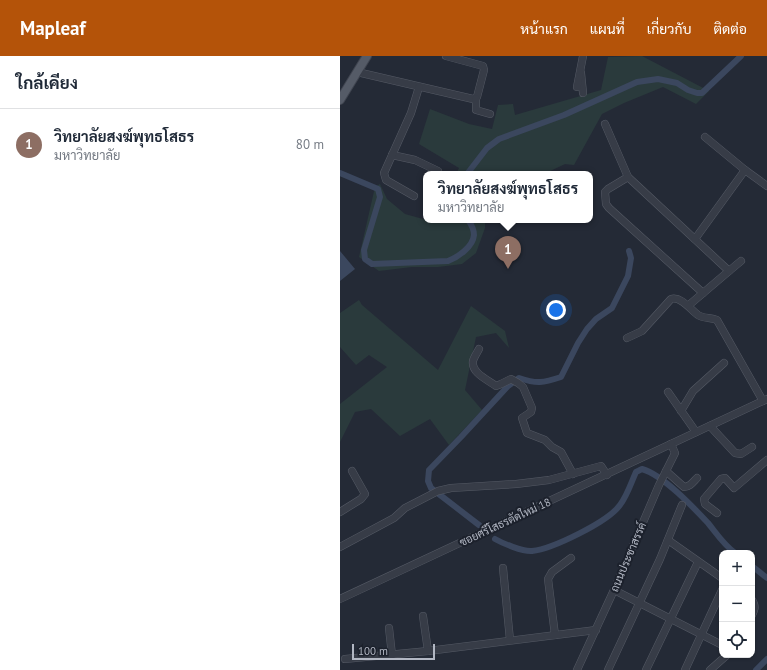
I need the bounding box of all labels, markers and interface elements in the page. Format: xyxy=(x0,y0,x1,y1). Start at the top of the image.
text: Mapleaf xyxy=(20,16,86,40)
text: หน้าแรก xyxy=(520,20,568,38)
text: แผนที่ xyxy=(590,20,625,38)
text: เกี่ยวกับ xyxy=(647,20,691,38)
text: ติดต่อ xyxy=(713,20,747,38)
text: ใกล้เคียง xyxy=(16,72,78,94)
text: วิทยาลัยสงฆ์พุทธโสธร xyxy=(54,127,194,146)
text: 1 xyxy=(25,136,33,153)
text: 80 m xyxy=(296,136,324,153)
text: มหาวิทยาลัย xyxy=(54,147,120,164)
popup xyxy=(423,171,593,223)
text: วิทยาลัยสงฆ์พุทธโสธร xyxy=(438,179,578,198)
text: มหาวิทยาลัย xyxy=(438,199,504,216)
pin: 1 xyxy=(495,236,521,269)
your location xyxy=(546,300,566,320)
street label: ซอยศรีโสธรตัดใหม่ 18 xyxy=(457,494,553,549)
street label: ถนนประชาสรรค์ xyxy=(606,520,649,594)
map controls xyxy=(719,550,755,658)
button: + xyxy=(719,550,755,586)
button: − xyxy=(719,586,755,622)
button: locate xyxy=(719,622,755,658)
scale bar xyxy=(352,642,435,661)
text: 100 m xyxy=(358,644,388,658)

